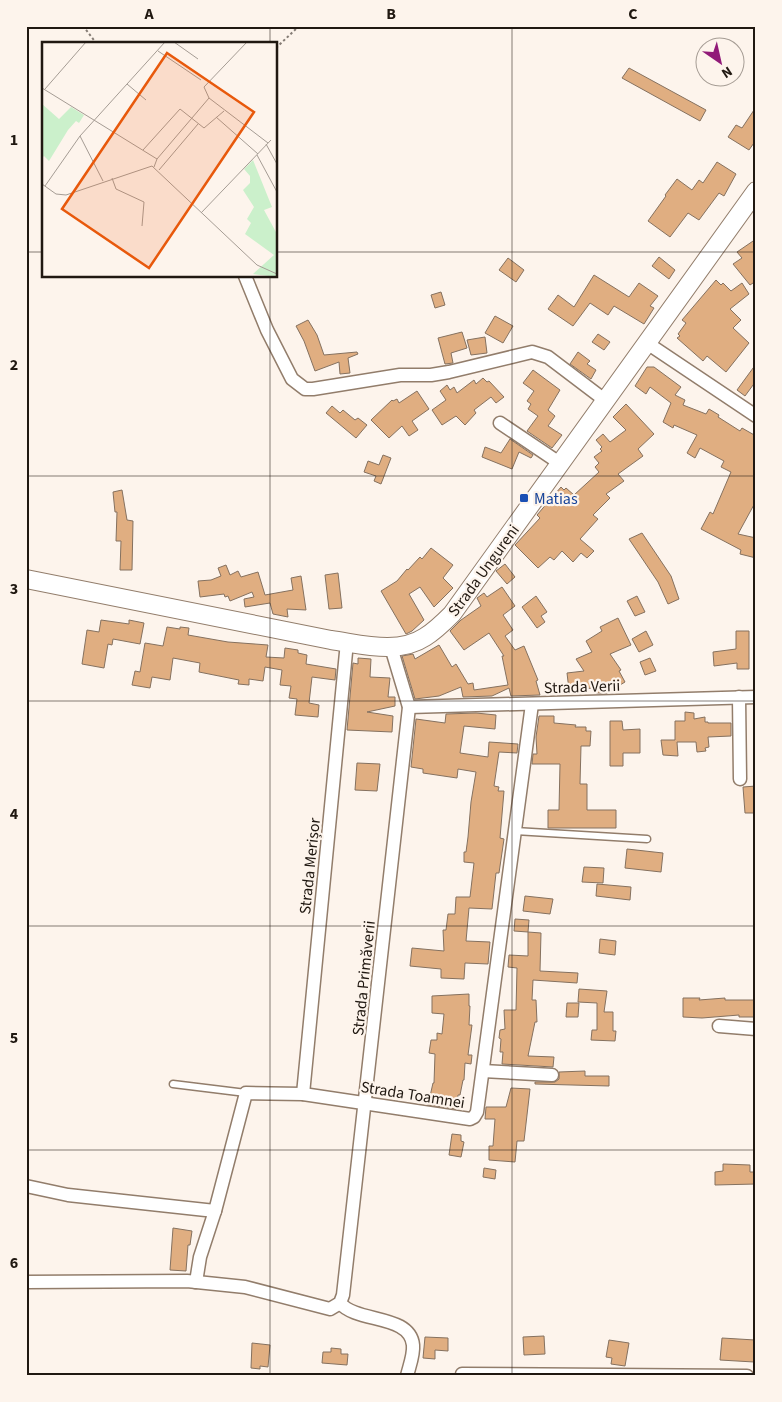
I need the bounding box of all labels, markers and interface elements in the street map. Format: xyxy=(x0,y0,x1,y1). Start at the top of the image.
text: A xyxy=(143,3,154,25)
text: B xyxy=(386,3,396,25)
text: C xyxy=(628,3,638,25)
north arrow xyxy=(694,38,744,88)
inset map xyxy=(42,42,278,278)
text: N xyxy=(717,61,736,83)
text: 1 xyxy=(10,129,18,151)
text: 2 xyxy=(10,354,18,376)
place label: Matias xyxy=(534,488,578,510)
marker: Matias xyxy=(518,492,530,504)
street label: Strada Ungureni xyxy=(443,520,525,621)
text: 3 xyxy=(10,578,18,600)
street label: Strada Verii xyxy=(544,675,621,699)
text: 4 xyxy=(10,803,19,825)
street label: Strada Merișor xyxy=(294,816,326,915)
street label: Strada Primăverii xyxy=(347,919,381,1037)
text: 5 xyxy=(10,1027,18,1049)
street label: Strada Toamnei xyxy=(359,1076,466,1114)
text: 6 xyxy=(10,1252,18,1274)

